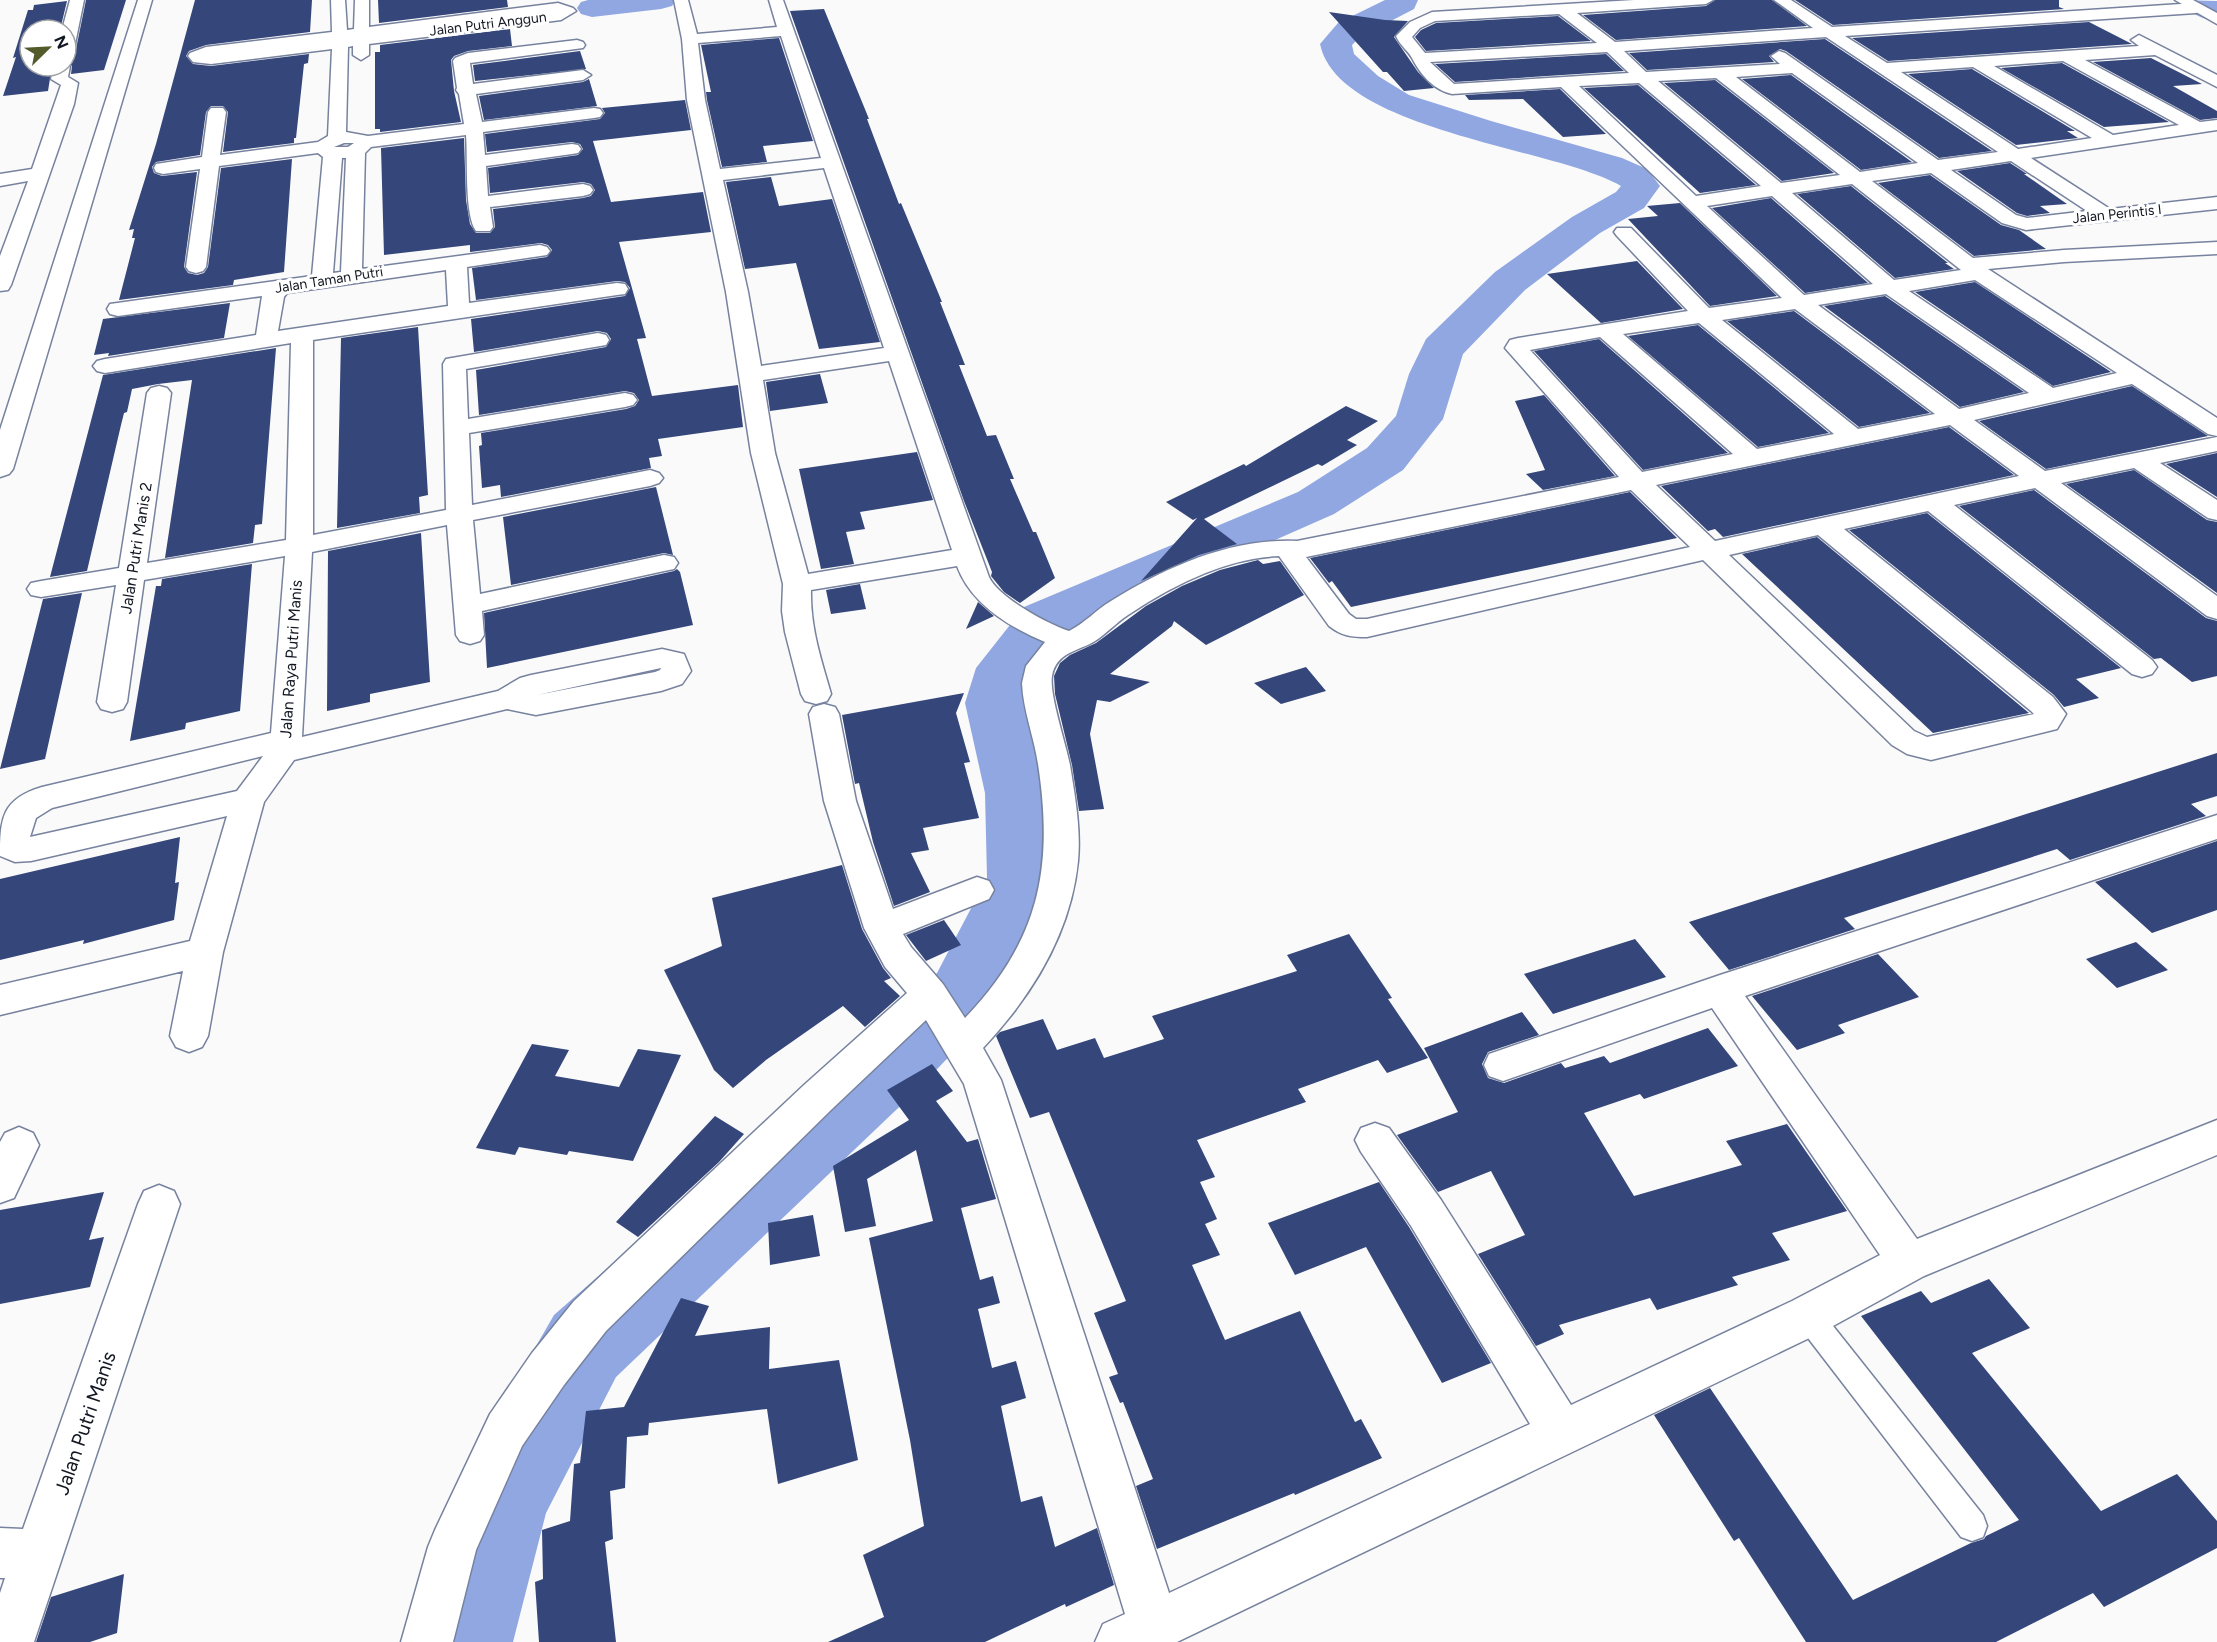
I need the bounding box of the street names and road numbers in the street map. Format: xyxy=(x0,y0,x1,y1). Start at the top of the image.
street label: Jalan Putri Anggun xyxy=(429,8,548,40)
street label: Jalan Perintis I xyxy=(2072,201,2162,227)
street label: Jalan Taman Putri xyxy=(274,263,384,297)
street label: Jalan Putri Manis 2 xyxy=(116,481,156,615)
street label: Jalan Raya Putri Manis xyxy=(276,579,306,739)
street label: Jalan Putri Manis xyxy=(49,1348,121,1498)

